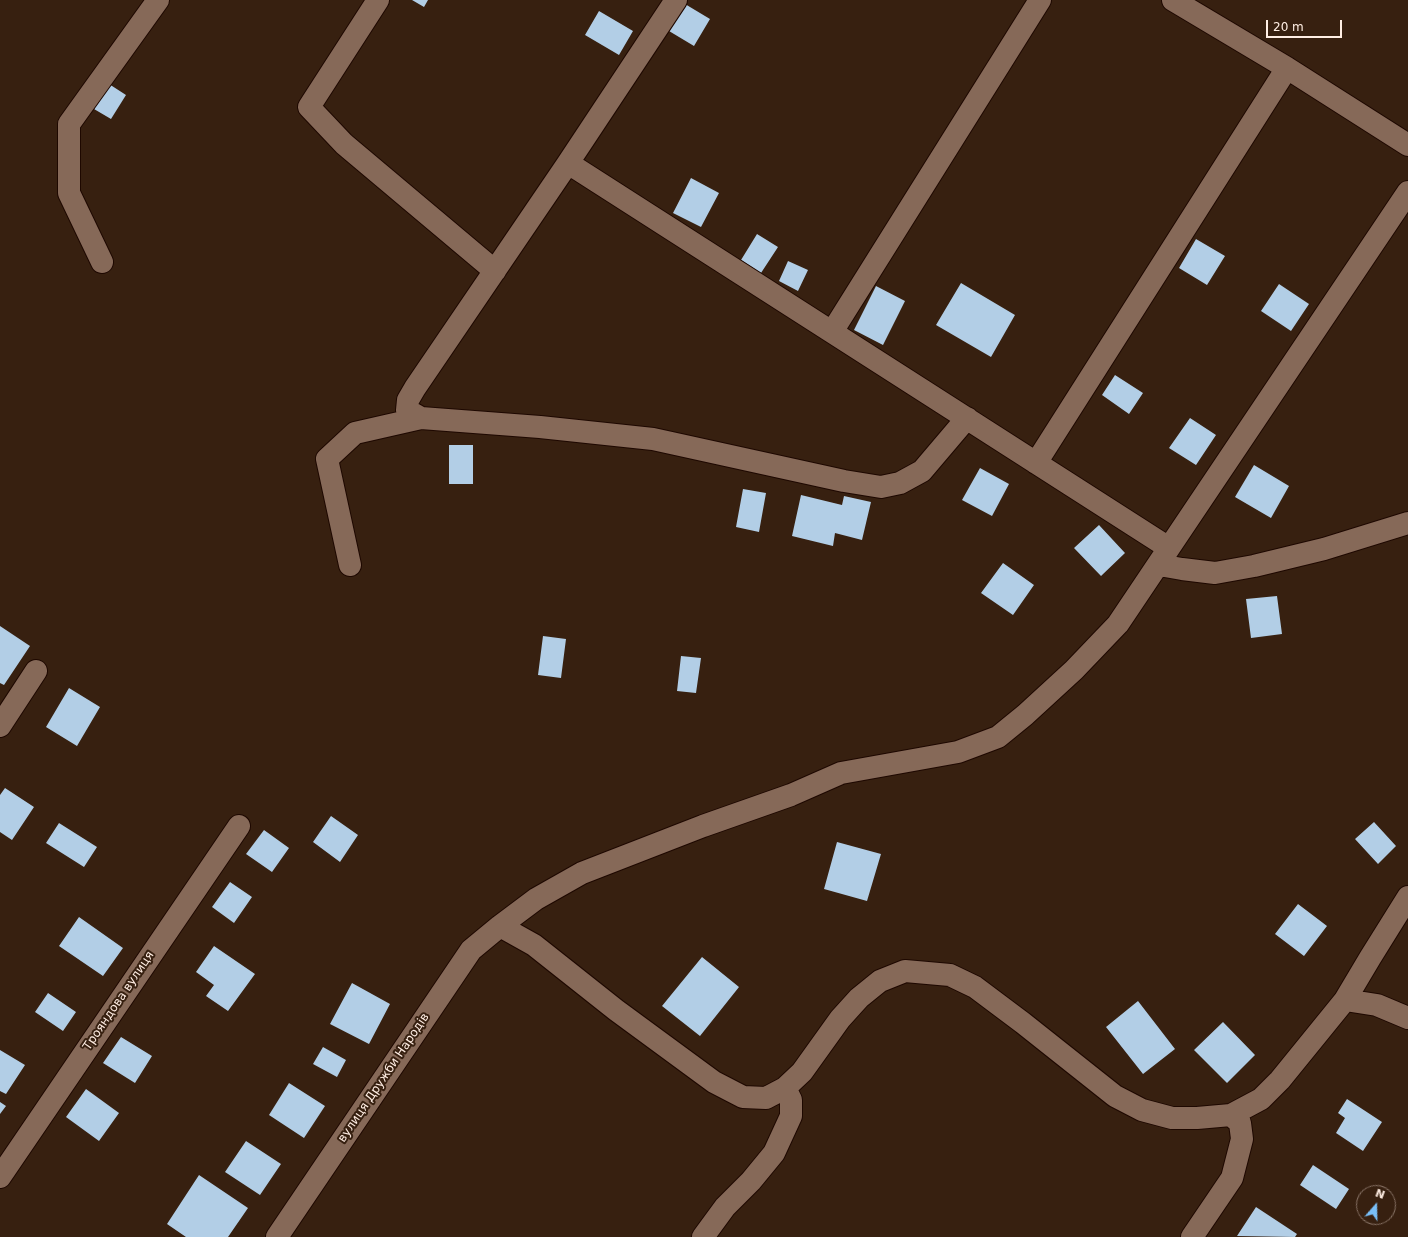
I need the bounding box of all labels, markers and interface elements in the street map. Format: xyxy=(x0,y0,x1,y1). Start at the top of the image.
scale bar xyxy=(1268,12,1344,38)
text: 20 m xyxy=(1273,20,1304,34)
street label: Трояндова вулиця xyxy=(81,949,157,1053)
street label: вулиця Дружби Народів xyxy=(335,1011,433,1145)
north arrow xyxy=(1356,1185,1396,1225)
text: N xyxy=(1373,1187,1386,1202)

